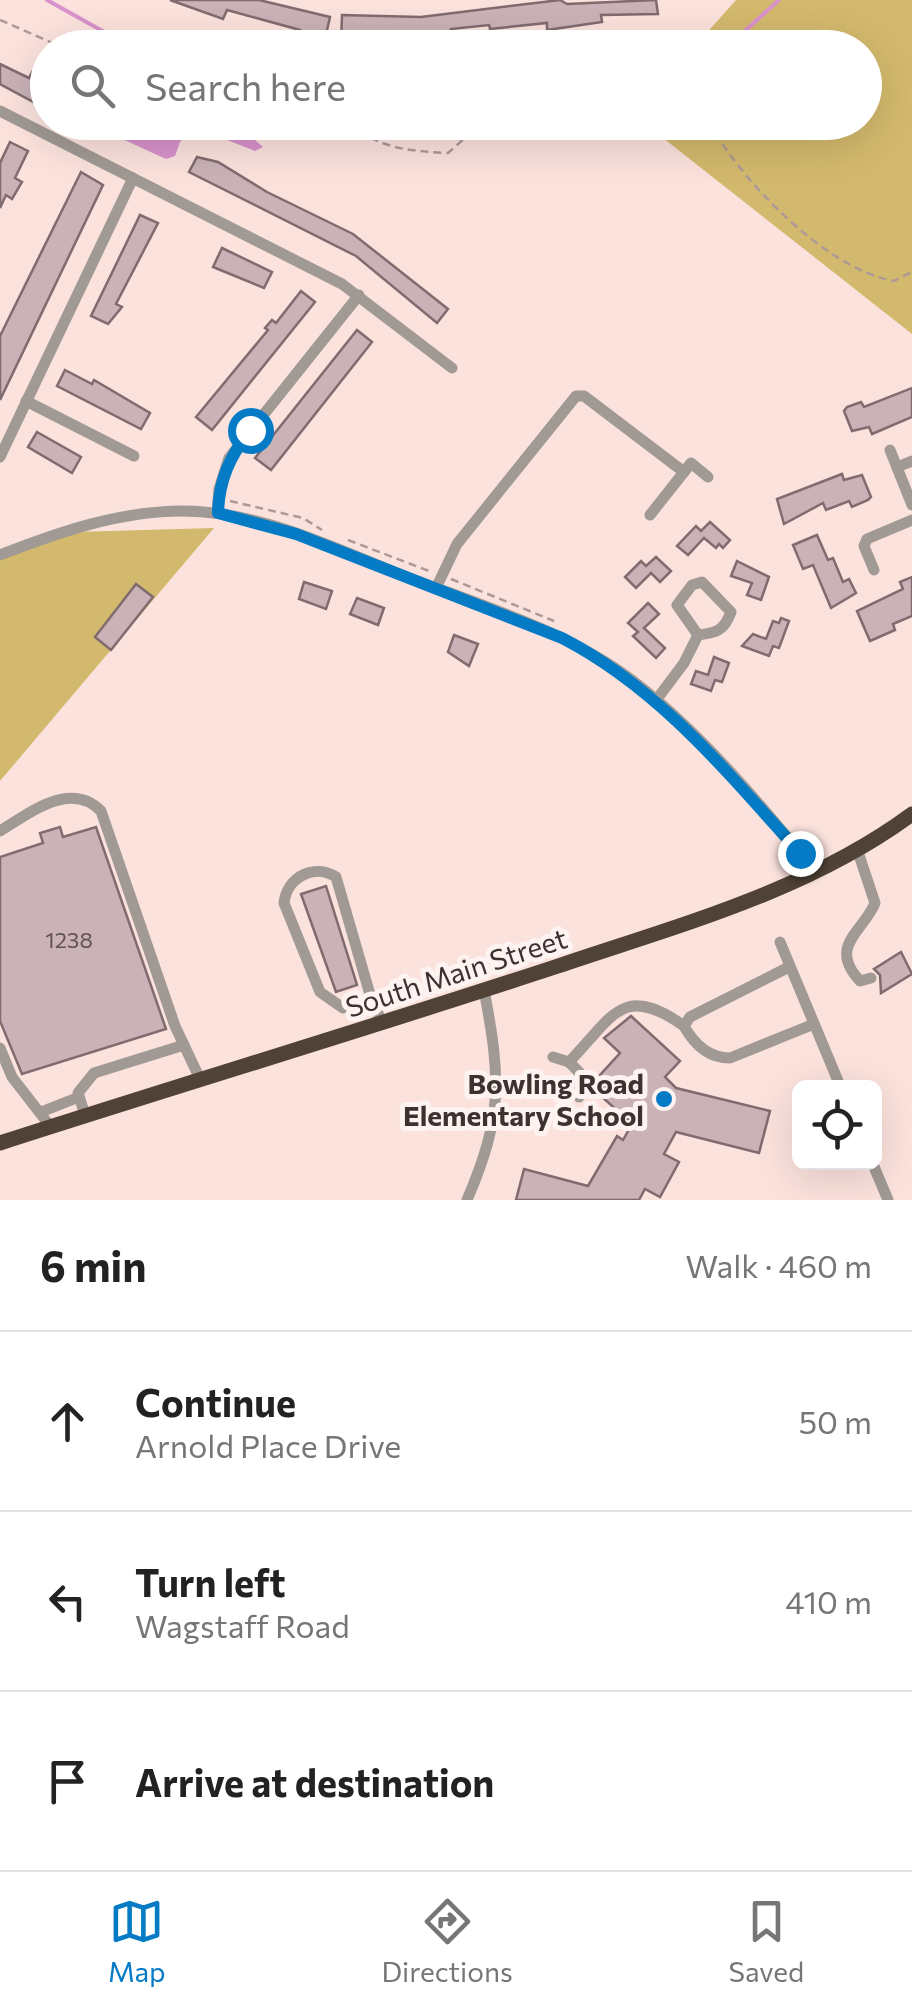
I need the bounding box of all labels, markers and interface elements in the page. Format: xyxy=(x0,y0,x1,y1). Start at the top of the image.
search box xyxy=(30,30,882,140)
icon: search xyxy=(65,58,120,113)
text: Search here xyxy=(145,62,346,109)
route start xyxy=(228,408,274,454)
route end xyxy=(778,831,824,877)
street label: South Main Street xyxy=(341,920,571,1024)
house number: 1238 xyxy=(45,926,93,953)
place label: Bowling Road Elementary School xyxy=(403,1066,644,1132)
map controls xyxy=(792,1080,882,1170)
button: locate xyxy=(792,1080,882,1170)
marker: Bowling Road Elementary School xyxy=(653,1088,675,1110)
text: 6 min xyxy=(40,1239,147,1291)
text: Walk · 460 m xyxy=(685,1245,872,1285)
text: Continue xyxy=(135,1378,296,1425)
icon: ahead xyxy=(40,1394,95,1449)
text: 50 m xyxy=(799,1401,872,1441)
text: Arnold Place Drive xyxy=(135,1425,401,1465)
text: Turn left xyxy=(135,1558,286,1605)
icon: left xyxy=(40,1574,95,1629)
text: 410 m xyxy=(785,1581,872,1621)
text: Wagstaff Road xyxy=(135,1605,350,1645)
icon: arrive xyxy=(40,1754,95,1809)
text: Arrive at destination xyxy=(135,1758,494,1805)
tab: Map xyxy=(108,1894,166,1988)
tab: Directions xyxy=(381,1894,513,1988)
tab: Saved xyxy=(729,1894,804,1988)

